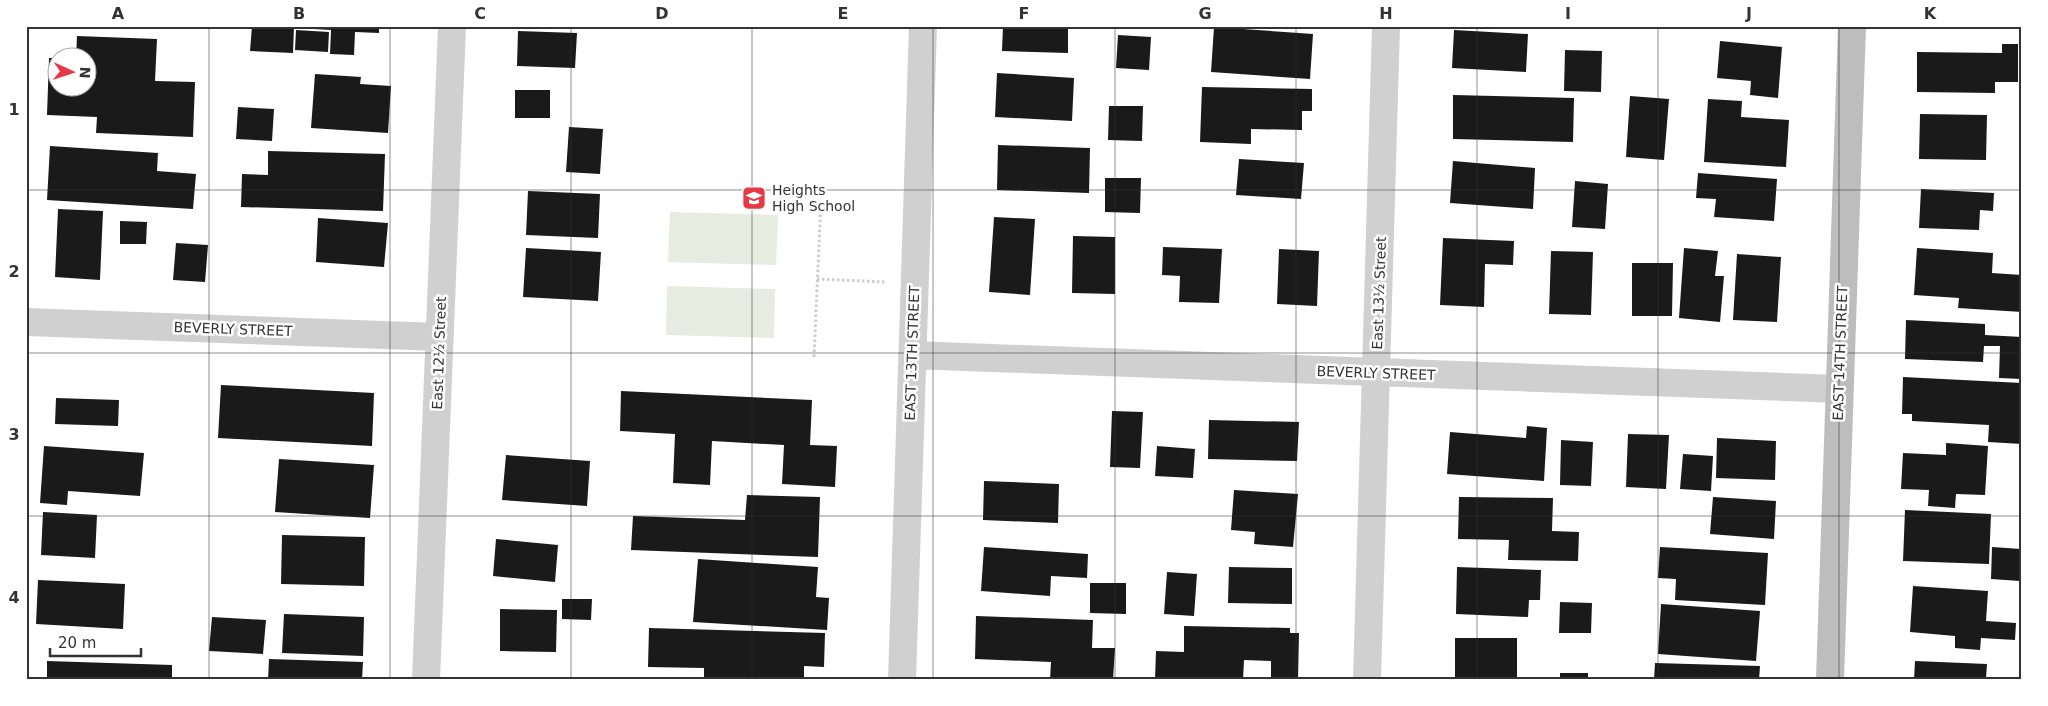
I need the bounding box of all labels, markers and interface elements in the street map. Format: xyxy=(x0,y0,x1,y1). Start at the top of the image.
text: A xyxy=(112,4,125,23)
text: B xyxy=(293,4,305,23)
text: C xyxy=(474,4,486,23)
text: D xyxy=(655,4,669,23)
text: E xyxy=(838,4,848,23)
text: F xyxy=(1019,4,1029,23)
text: G xyxy=(1198,4,1212,23)
text: H xyxy=(1379,4,1393,23)
text: I xyxy=(1565,4,1571,23)
text: J xyxy=(1745,4,1752,23)
text: K xyxy=(1924,4,1937,23)
north arrow xyxy=(48,48,98,98)
text: N xyxy=(77,66,93,79)
text: 1 xyxy=(8,100,20,119)
place label: Heights High School xyxy=(772,182,855,214)
school or university icon: Heights High School xyxy=(741,185,767,211)
street label: East 13½ Street xyxy=(1369,236,1389,350)
text: 2 xyxy=(8,262,20,281)
street label: EAST 13TH STREET xyxy=(902,285,922,421)
street label: EAST 14TH STREET xyxy=(1830,285,1850,421)
street label: East 12½ Street xyxy=(429,296,449,410)
street label: BEVERLY STREET xyxy=(173,319,293,339)
street label: BEVERLY STREET xyxy=(1316,363,1436,383)
text: 3 xyxy=(8,425,20,444)
text: 4 xyxy=(8,588,20,607)
scale bar xyxy=(50,626,141,658)
text: 20 m xyxy=(58,634,96,652)

